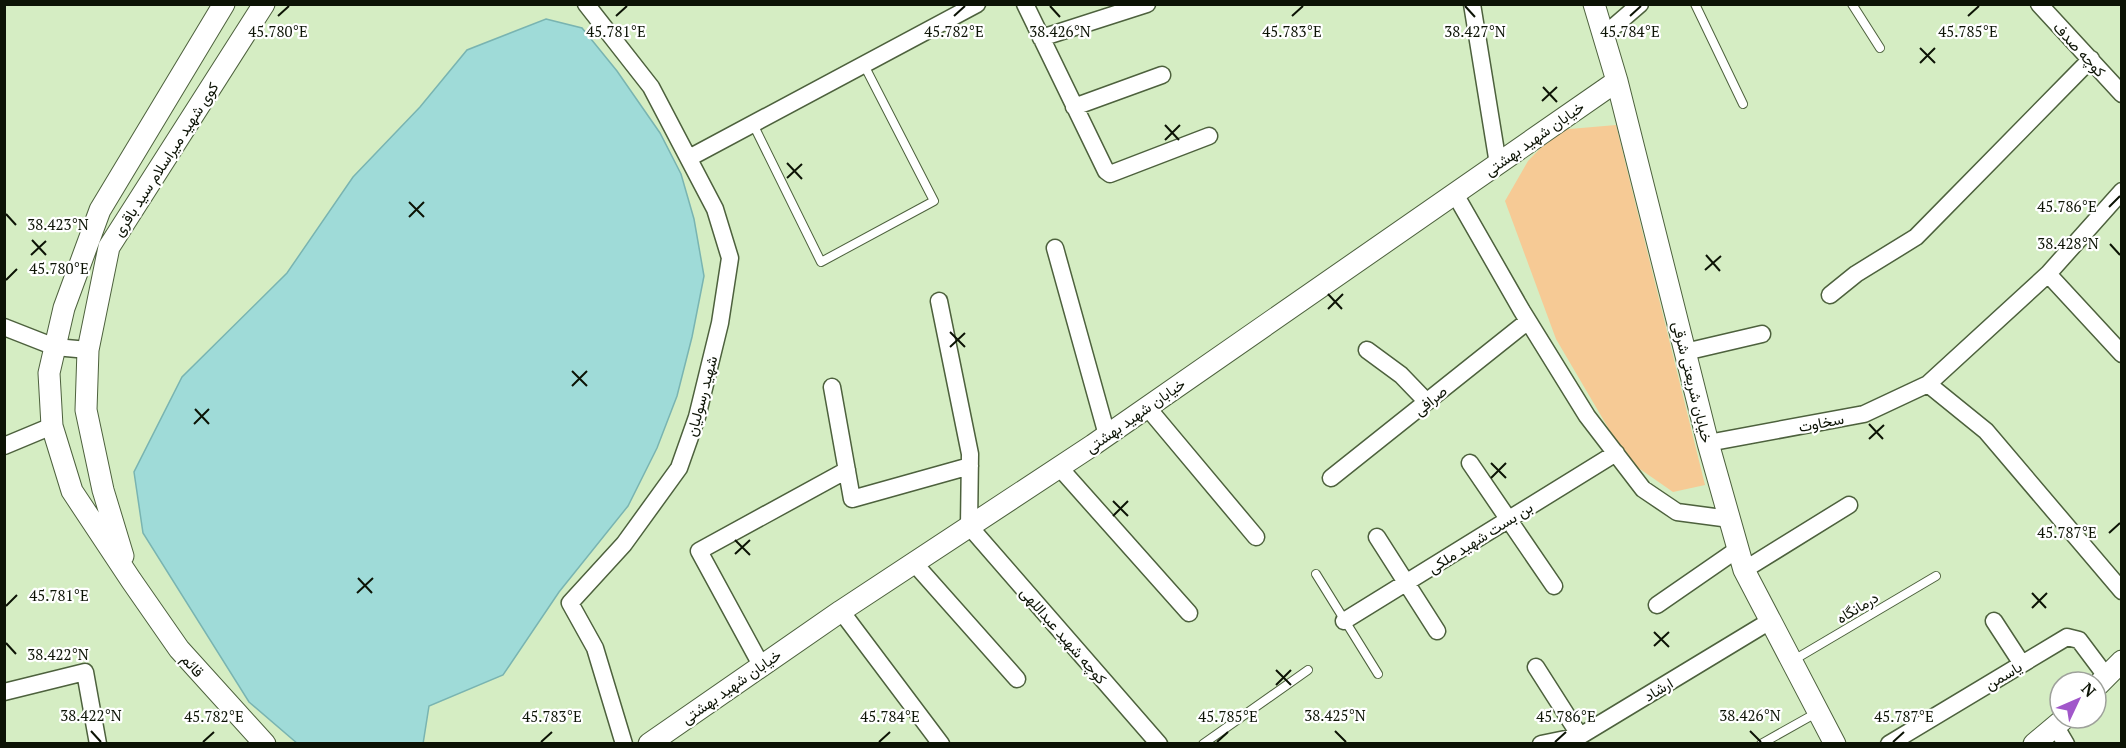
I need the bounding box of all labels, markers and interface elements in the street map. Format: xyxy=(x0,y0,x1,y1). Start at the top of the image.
street label: کوچه صدف xyxy=(2049,17,2111,82)
text: 45.780°E xyxy=(248,21,308,41)
text: 45.781°E xyxy=(586,21,646,41)
text: 45.782°E xyxy=(924,21,984,41)
text: 38.426°N xyxy=(1029,21,1091,41)
text: 45.783°E xyxy=(1262,21,1322,41)
text: 38.427°N xyxy=(1444,21,1506,41)
text: 45.784°E xyxy=(1600,21,1660,41)
text: 45.785°E xyxy=(1938,21,1998,41)
street label: کوی شهید میراسلام سید باقری xyxy=(108,78,223,240)
street label: خیابان شهید بهشتی xyxy=(1480,96,1588,181)
text: 45.786°E xyxy=(2037,196,2097,216)
text: 38.423°N xyxy=(27,214,89,234)
text: 38.428°N xyxy=(2037,233,2099,253)
text: 45.780°E xyxy=(29,258,89,278)
street label: خیابان شریعتی شرقی xyxy=(1667,319,1718,445)
street label: شهید رسولیان xyxy=(681,353,721,439)
street label: خیابان شهید بهشتی xyxy=(1081,373,1189,458)
street label: صرافی xyxy=(1409,380,1451,420)
street label: سخاوت xyxy=(1797,408,1846,436)
street label: بن بست شهید ملکی xyxy=(1424,497,1537,578)
text: 45.787°E xyxy=(2037,522,2097,542)
street label: کوچه شهید عبداللهی xyxy=(1016,582,1112,689)
text: 45.781°E xyxy=(29,585,89,605)
street label: درمانگاه xyxy=(1832,587,1882,627)
text: 38.422°N xyxy=(27,644,89,664)
street label: خیابان شهید بهشتی xyxy=(677,644,785,729)
street label: قائم xyxy=(176,649,209,682)
street label: یاسمن xyxy=(1981,656,2026,695)
north arrow xyxy=(2048,670,2108,730)
street label: ارشاد xyxy=(1640,673,1676,705)
text: N xyxy=(2077,678,2101,702)
text: 38.422°N xyxy=(60,705,122,725)
text: 38.425°N xyxy=(1304,705,1366,725)
text: 38.426°N xyxy=(1719,705,1781,725)
text: 45.782°E xyxy=(184,706,244,726)
text: 45.783°E xyxy=(522,706,582,726)
text: 45.784°E xyxy=(860,706,920,726)
text: 45.785°E xyxy=(1198,706,1258,726)
text: 45.786°E xyxy=(1536,706,1596,726)
text: 45.787°E xyxy=(1874,706,1934,726)

